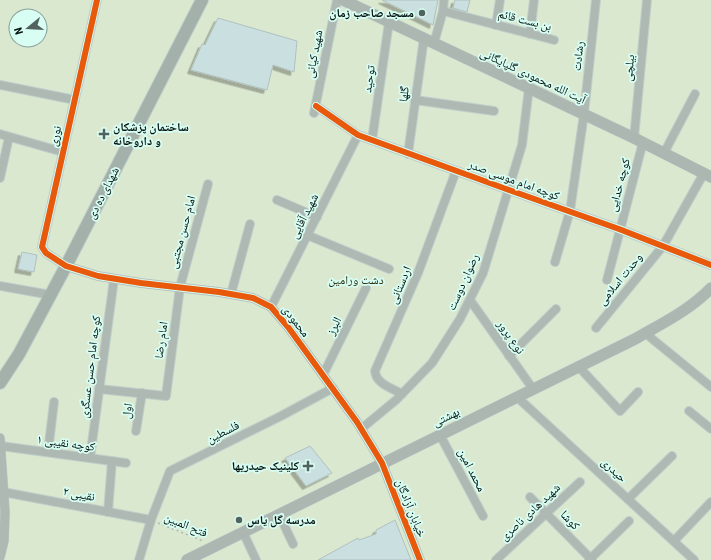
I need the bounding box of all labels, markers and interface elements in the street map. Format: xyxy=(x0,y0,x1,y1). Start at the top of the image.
place label: مسجد صاحب زمان xyxy=(329,6,414,21)
street label: بن بست قائم xyxy=(497,7,553,34)
north arrow xyxy=(8,8,48,48)
marker: مسجد صاحب زمان xyxy=(417,8,427,18)
text: N xyxy=(12,25,26,36)
street label: شهید کیانی xyxy=(302,28,326,79)
street label: رشادت xyxy=(569,40,587,72)
street label: آیت الله محمودی گلپایگانی xyxy=(478,45,589,107)
street label: بیلچی xyxy=(621,54,638,82)
street label: توحید xyxy=(360,64,378,94)
street label: گلها xyxy=(396,85,412,103)
place label: ساختمان پزشکان و داروخانه xyxy=(113,120,189,148)
street label: نوری xyxy=(46,124,64,148)
marker: ساختمان پزشکان و داروخانه xyxy=(98,128,110,140)
street label: کوچه امام موسی صدر xyxy=(465,157,562,204)
street label: کوچه خدایی xyxy=(605,157,633,213)
street label: شهدای ده دی xyxy=(84,165,122,221)
street label: شهید آقایی xyxy=(287,191,321,241)
street label: امام حسن مجتبی xyxy=(166,194,199,270)
street label: وحدت اسلامی xyxy=(595,250,645,308)
street label: رضوان دوست xyxy=(444,251,482,313)
street label: اردستانی xyxy=(386,264,414,306)
park label: دشت ورامین xyxy=(328,273,384,287)
street label: محمودی xyxy=(279,302,313,340)
street label: کوچه امام حسن عسگری xyxy=(77,315,104,419)
street label: البرز xyxy=(323,315,345,338)
street label: نوع پرور xyxy=(493,317,528,357)
street label: امام رضا xyxy=(151,321,172,359)
street label: اول xyxy=(119,402,135,420)
street label: بهشتی xyxy=(430,404,462,430)
street label: فلسطین xyxy=(204,418,242,446)
street label: کوچه نقیبی ۱ xyxy=(36,432,96,454)
street label: محمد امین xyxy=(455,446,489,494)
street label: حیدری xyxy=(598,455,630,486)
place label: کلینیک حیدریها xyxy=(232,459,300,473)
marker: کلینیک حیدریها xyxy=(302,460,314,472)
street label: خیابان آزادگان xyxy=(393,477,429,540)
street label: شهید هادی ناصری xyxy=(497,480,563,544)
street label: نقیبی ۲ xyxy=(62,484,96,504)
street label: کوشا xyxy=(557,507,583,533)
street label: فتح المبین xyxy=(162,510,210,540)
place label: مدرسه گل یاس xyxy=(247,513,316,528)
marker: مدرسه گل یاس xyxy=(234,515,244,525)

